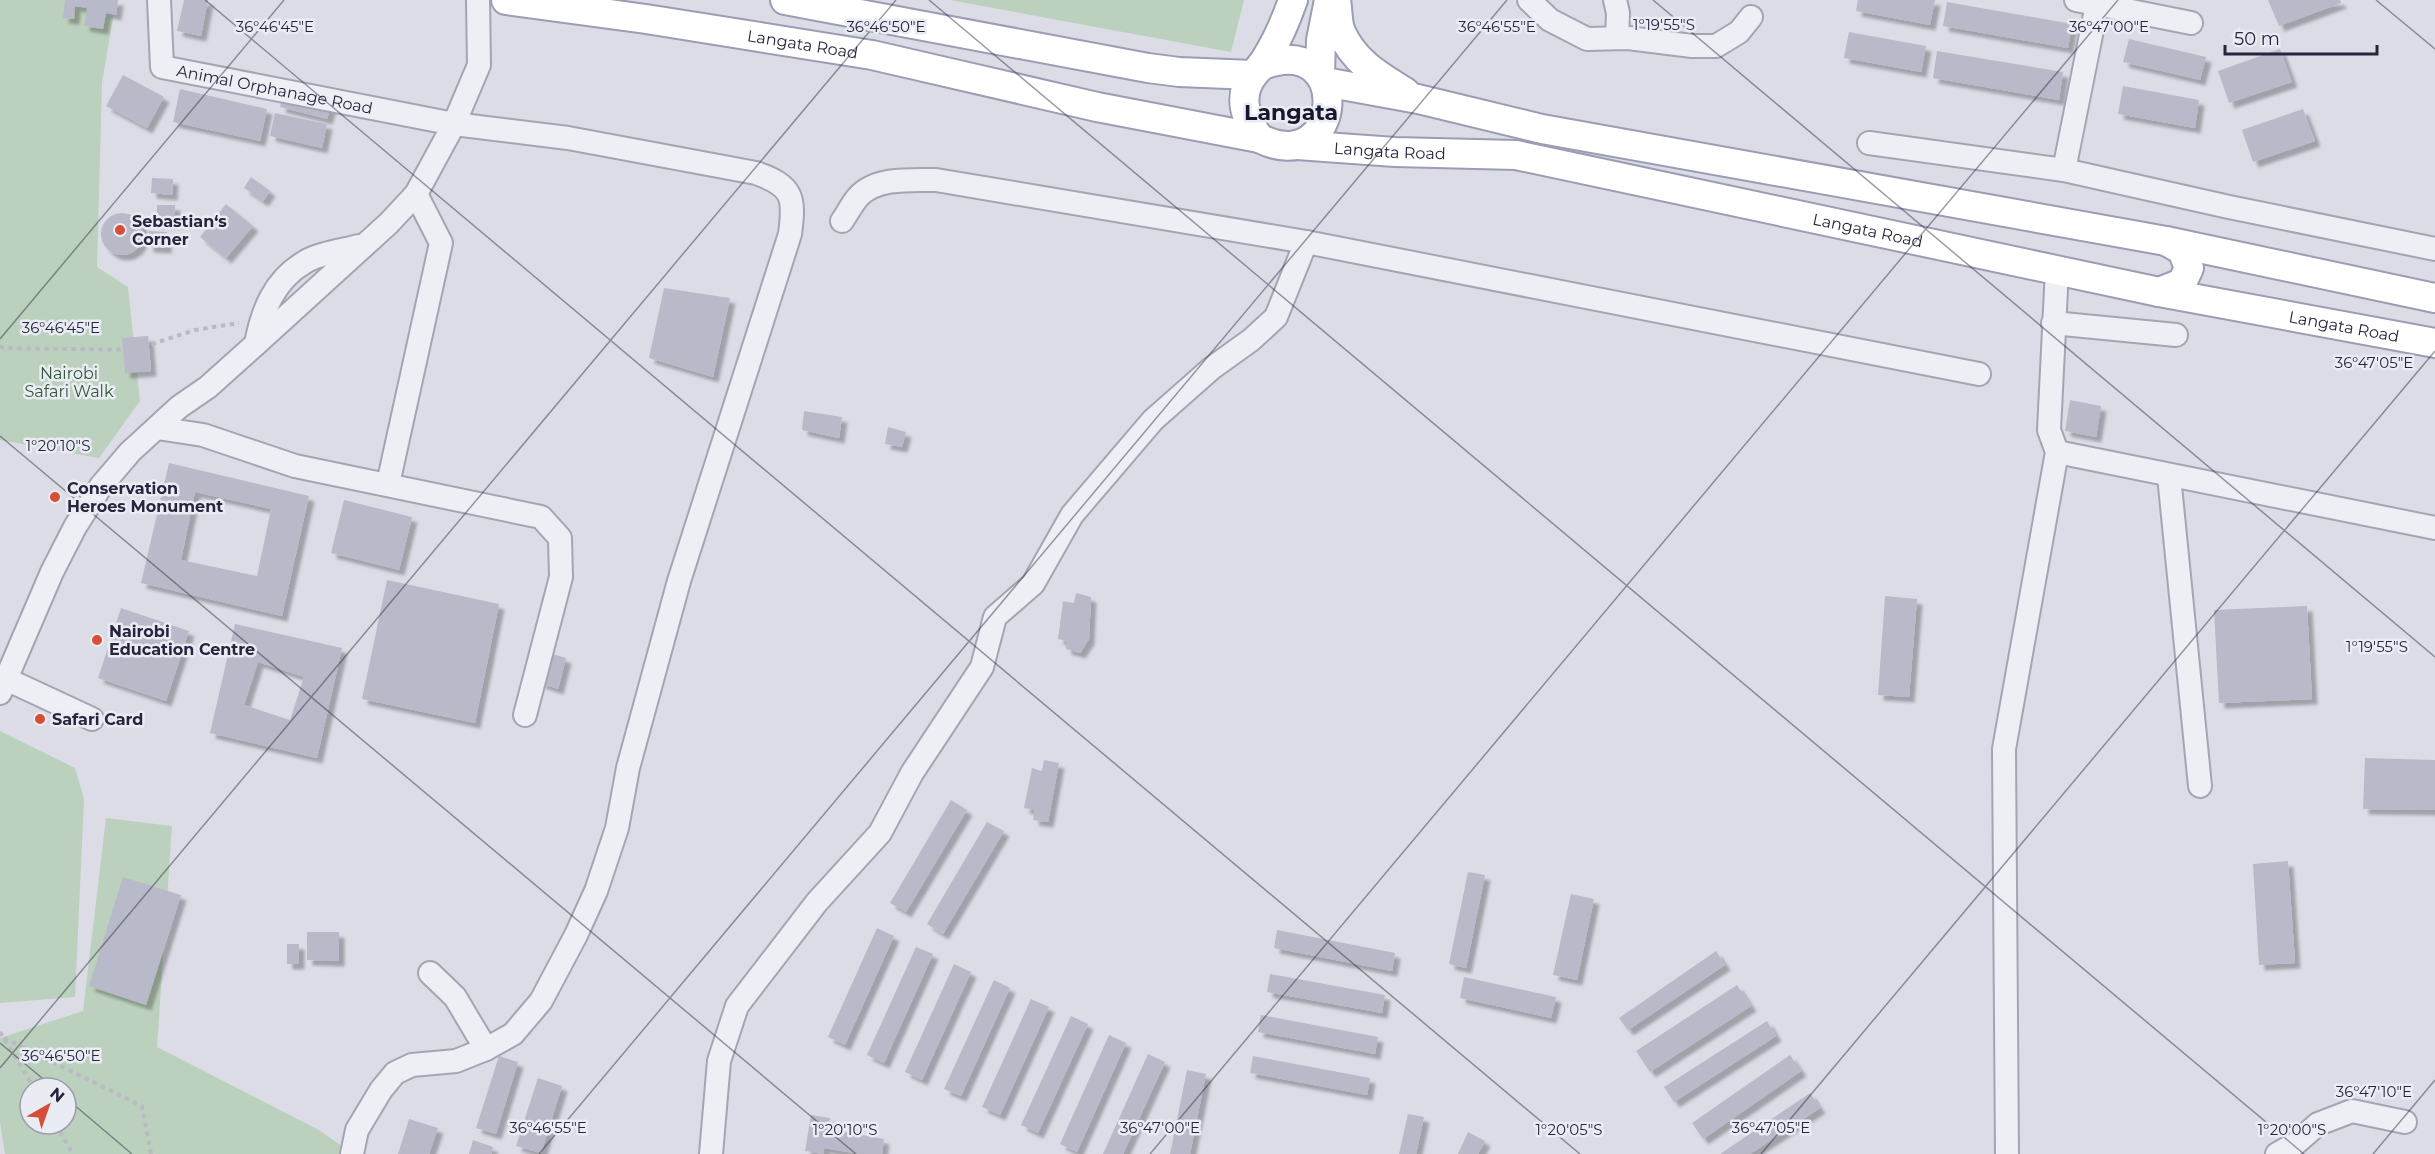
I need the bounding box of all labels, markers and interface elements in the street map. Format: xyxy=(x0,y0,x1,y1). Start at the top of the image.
text: 1°19'55"S xyxy=(1633,15,1695,34)
text: 36°46'45"E xyxy=(236,17,314,36)
text: 36°46'50"E xyxy=(846,17,926,36)
text: 36°46'55"E xyxy=(1458,17,1536,36)
text: 36°47'00"E xyxy=(2069,17,2149,36)
scale bar xyxy=(2225,18,2376,56)
street label: Langata Road xyxy=(746,26,859,62)
text: 50 m xyxy=(2234,28,2280,50)
street label: Animal Orphanage Road xyxy=(175,61,375,117)
district label: Langata xyxy=(1244,99,1338,126)
street label: Langata Road xyxy=(1333,138,1446,163)
street label: Langata Road xyxy=(1811,209,1924,251)
place label: Sebastian‘s Corner xyxy=(132,212,227,249)
marker: Sebastian‘s Corner xyxy=(113,223,127,237)
street label: Langata Road xyxy=(2287,307,2401,346)
text: 36°46'45"E xyxy=(22,318,100,337)
text: 36°47'05"E xyxy=(2335,353,2413,372)
park label: Nairobi Safari Walk xyxy=(25,364,114,401)
text: 1°20'10"S xyxy=(26,436,90,455)
place label: Conservation Heroes Monument xyxy=(67,479,223,516)
marker: Conservation Heroes Monument xyxy=(48,490,62,504)
place label: Nairobi Education Centre xyxy=(109,622,255,659)
marker: Nairobi Education Centre xyxy=(90,633,104,647)
text: 1°19'55"S xyxy=(2346,637,2408,656)
place label: Safari Card xyxy=(52,710,143,729)
marker: Safari Card xyxy=(33,712,47,726)
text: 36°46'50"E xyxy=(21,1046,101,1065)
north arrow xyxy=(18,1076,78,1136)
text: 36°47'10"E xyxy=(2336,1082,2412,1101)
text: N xyxy=(46,1083,68,1106)
text: 36°46'55"E xyxy=(509,1118,587,1137)
text: 36°47'00"E xyxy=(1120,1118,1200,1137)
text: 36°47'05"E xyxy=(1732,1118,1810,1137)
text: 1°20'10"S xyxy=(813,1120,877,1139)
text: 1°20'05"S xyxy=(1535,1120,1603,1139)
text: 1°20'00"S xyxy=(2258,1120,2326,1139)

